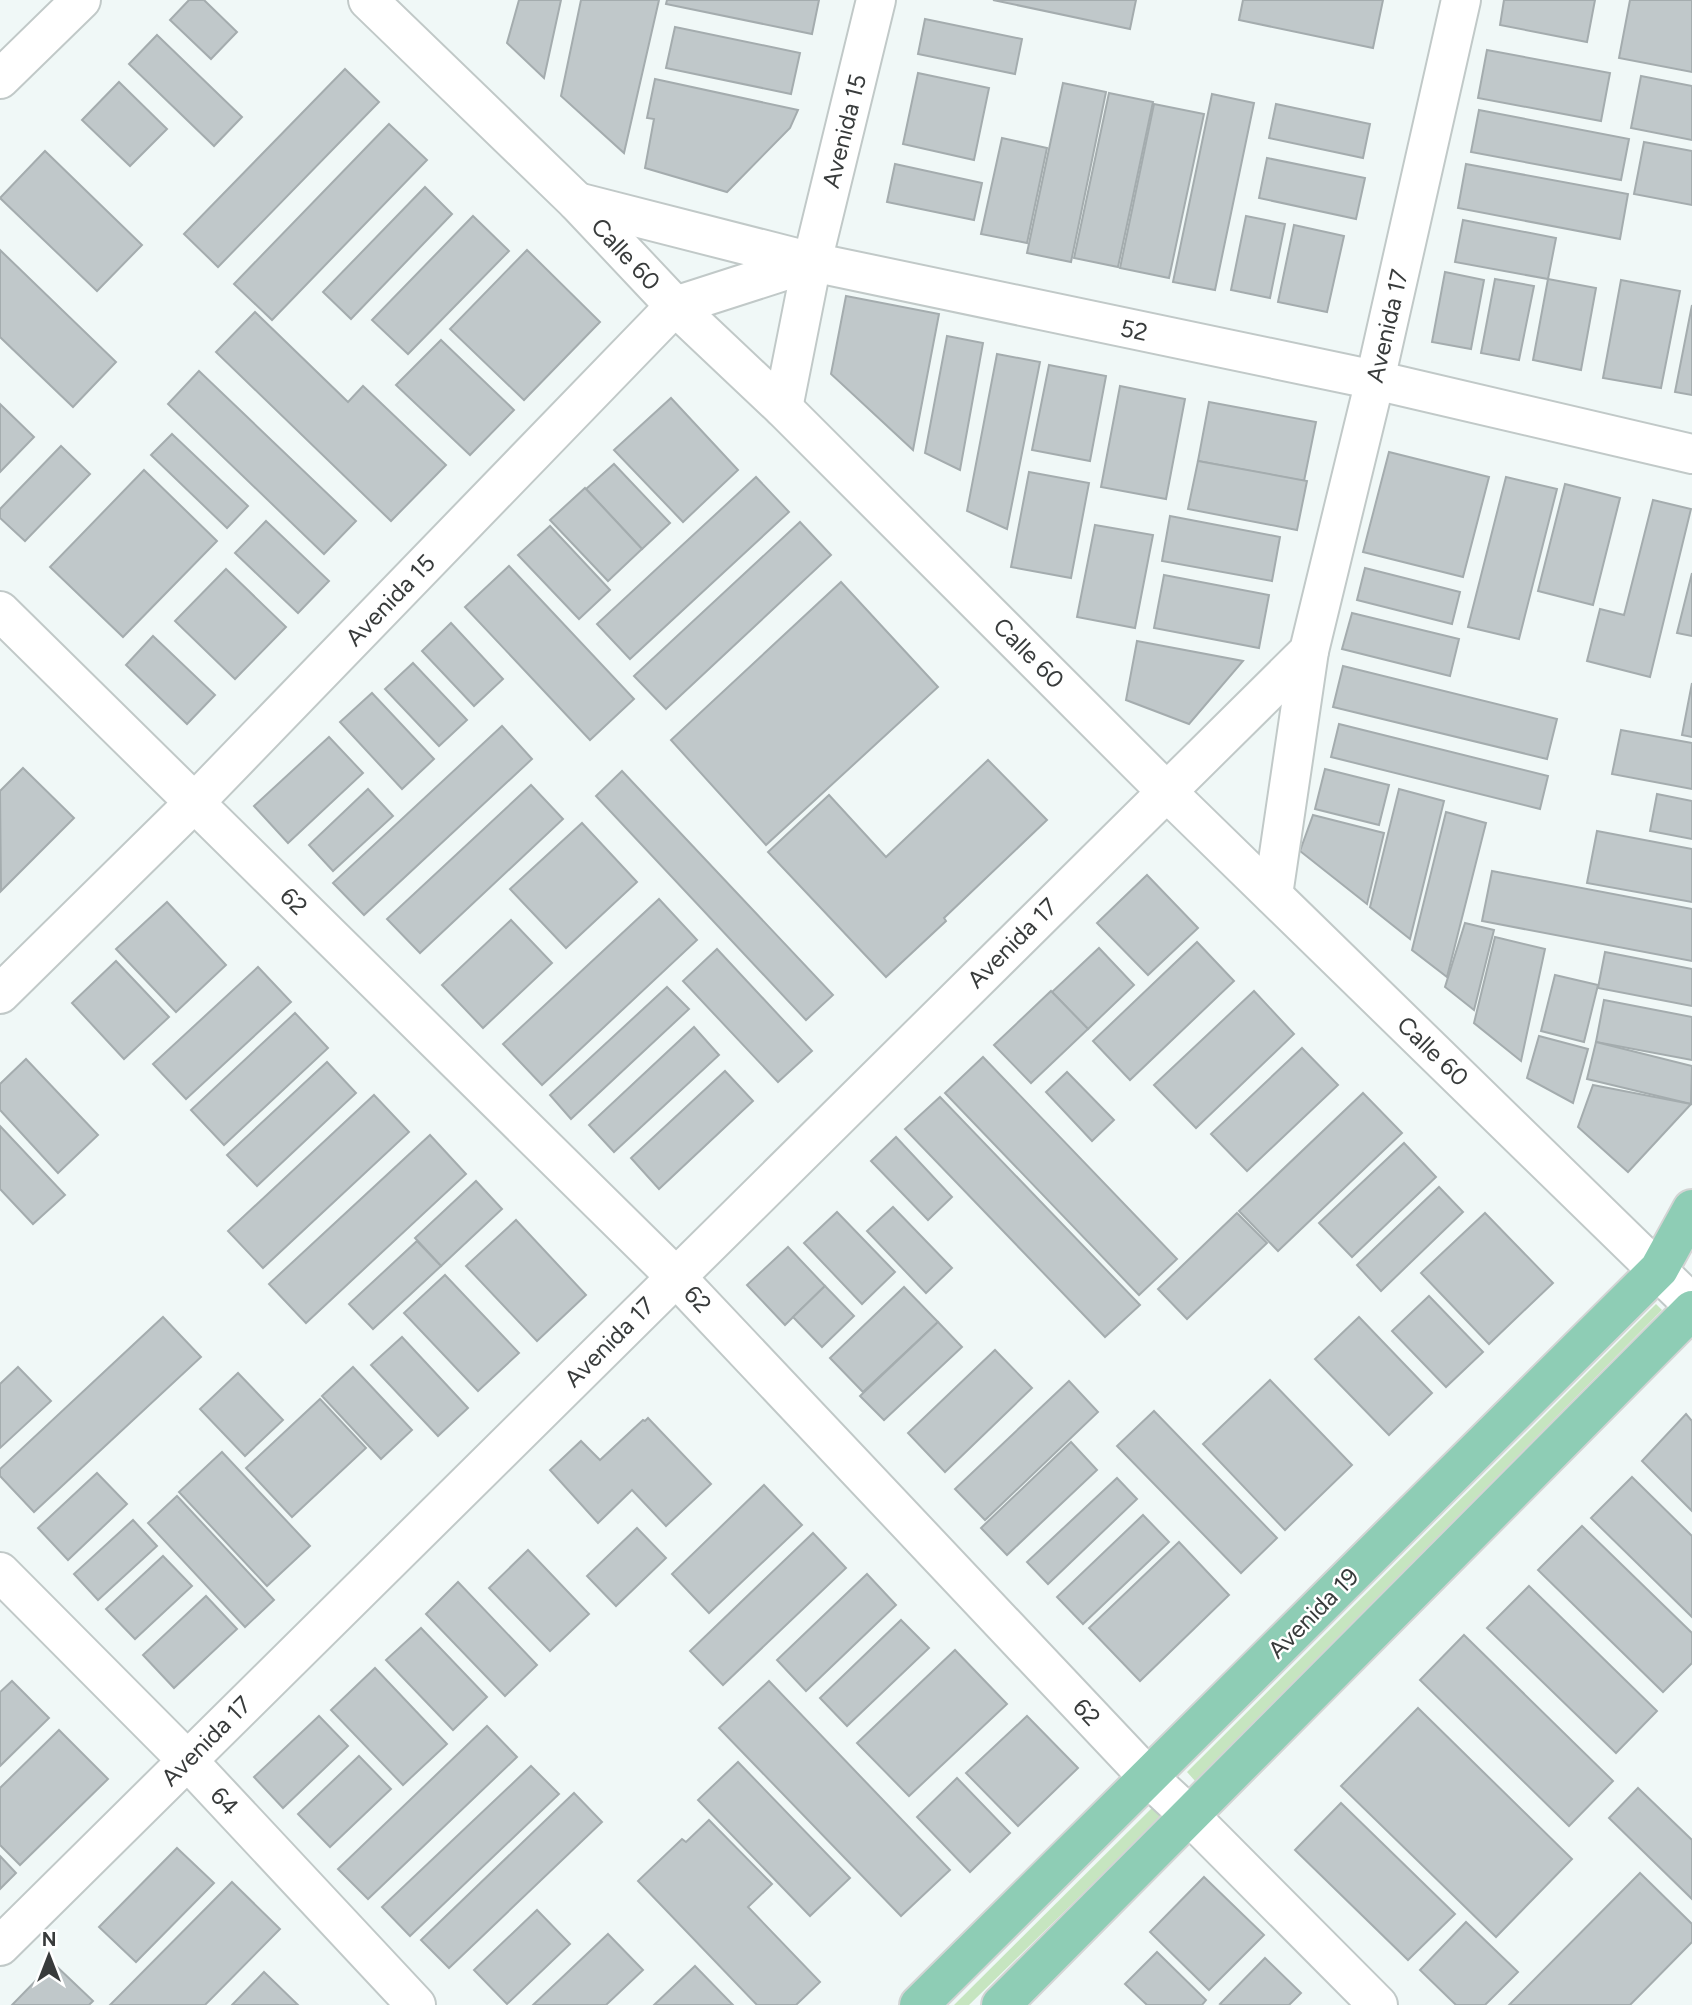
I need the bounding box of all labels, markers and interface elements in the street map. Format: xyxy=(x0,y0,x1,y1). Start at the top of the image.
street label: Avenida 15 xyxy=(816,71,872,191)
street label: Calle 60 xyxy=(585,212,667,296)
street label: Avenida 17 xyxy=(1360,266,1414,385)
street label: 52 xyxy=(1118,313,1150,347)
street label: Avenida 15 xyxy=(339,548,441,652)
street label: Calle 60 xyxy=(988,612,1070,694)
street label: 62 xyxy=(274,881,314,921)
street label: Avenida 17 xyxy=(961,892,1063,994)
street label: Calle 60 xyxy=(1391,1010,1475,1092)
street label: 62 xyxy=(678,1279,718,1319)
street label: Avenida 17 xyxy=(558,1291,660,1393)
street label: Avenida 19 xyxy=(1262,1562,1364,1664)
street label: Avenida 17 xyxy=(155,1690,257,1792)
street label: 62 xyxy=(1067,1692,1107,1732)
street label: 64 xyxy=(205,1781,245,1821)
north arrow xyxy=(14,1921,84,1991)
text: N xyxy=(42,1928,56,1951)

